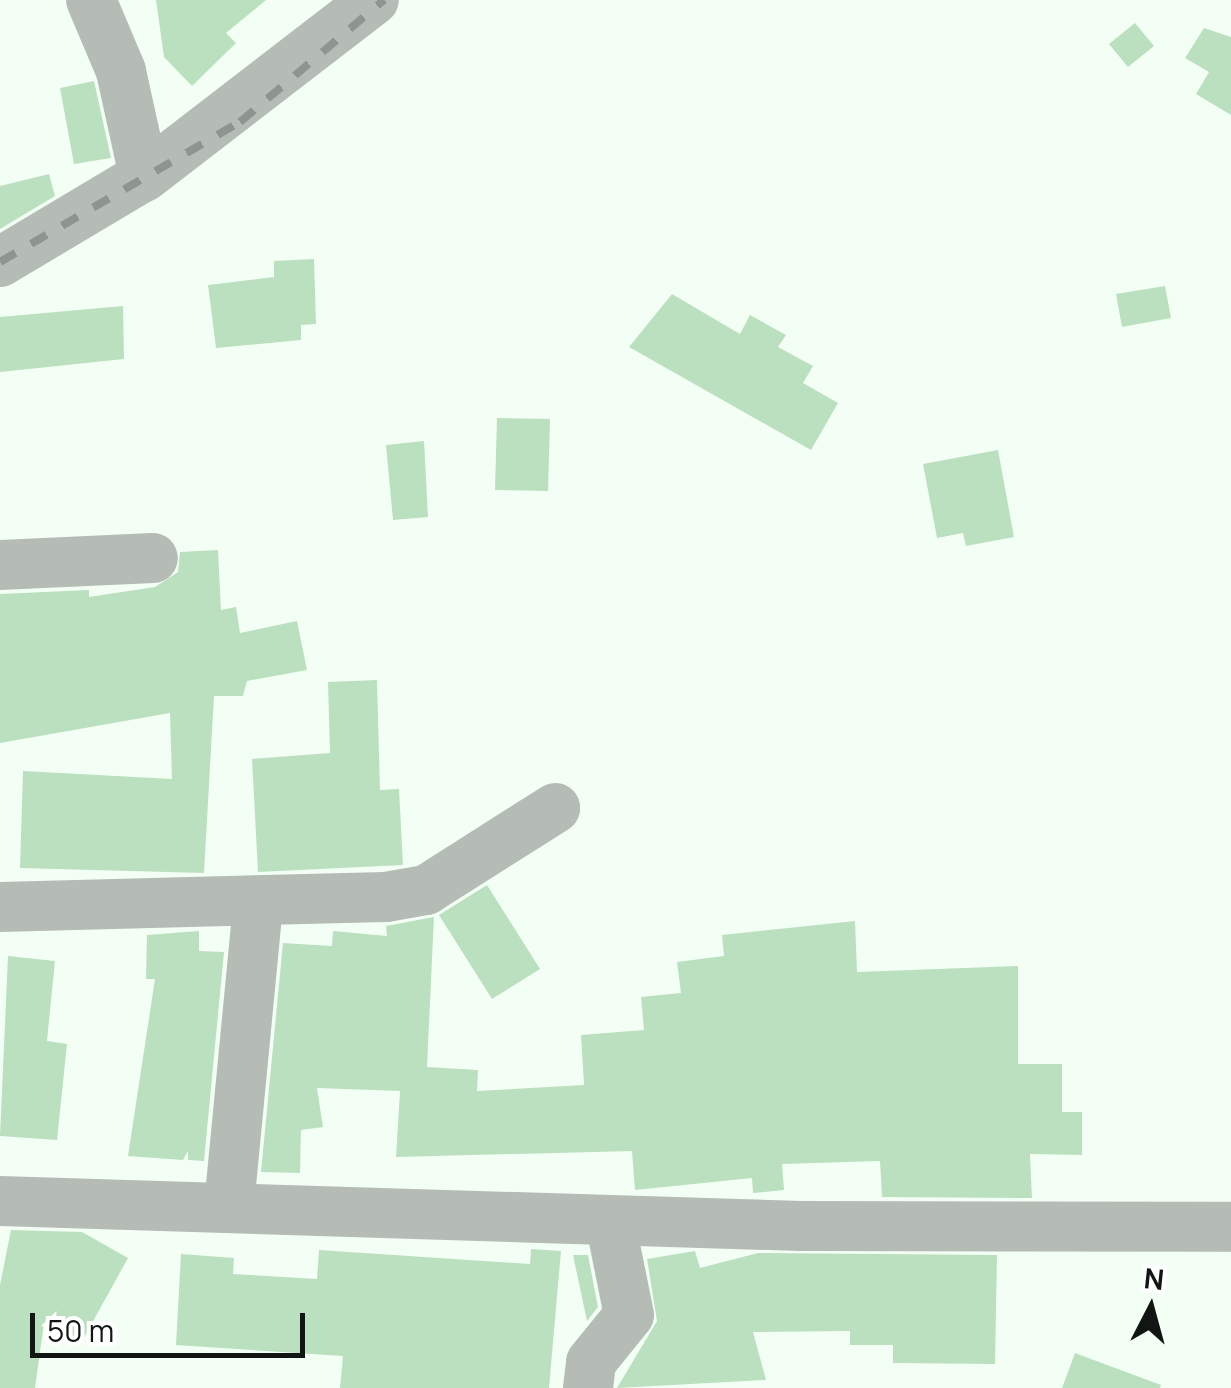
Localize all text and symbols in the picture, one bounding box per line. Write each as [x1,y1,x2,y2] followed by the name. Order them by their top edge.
[1101,1258,1201,1358] north arrow
[1142,1258,1166,1298] text: N
[35,1293,310,1355] scale bar
[47,1310,114,1351] text: 50 m

